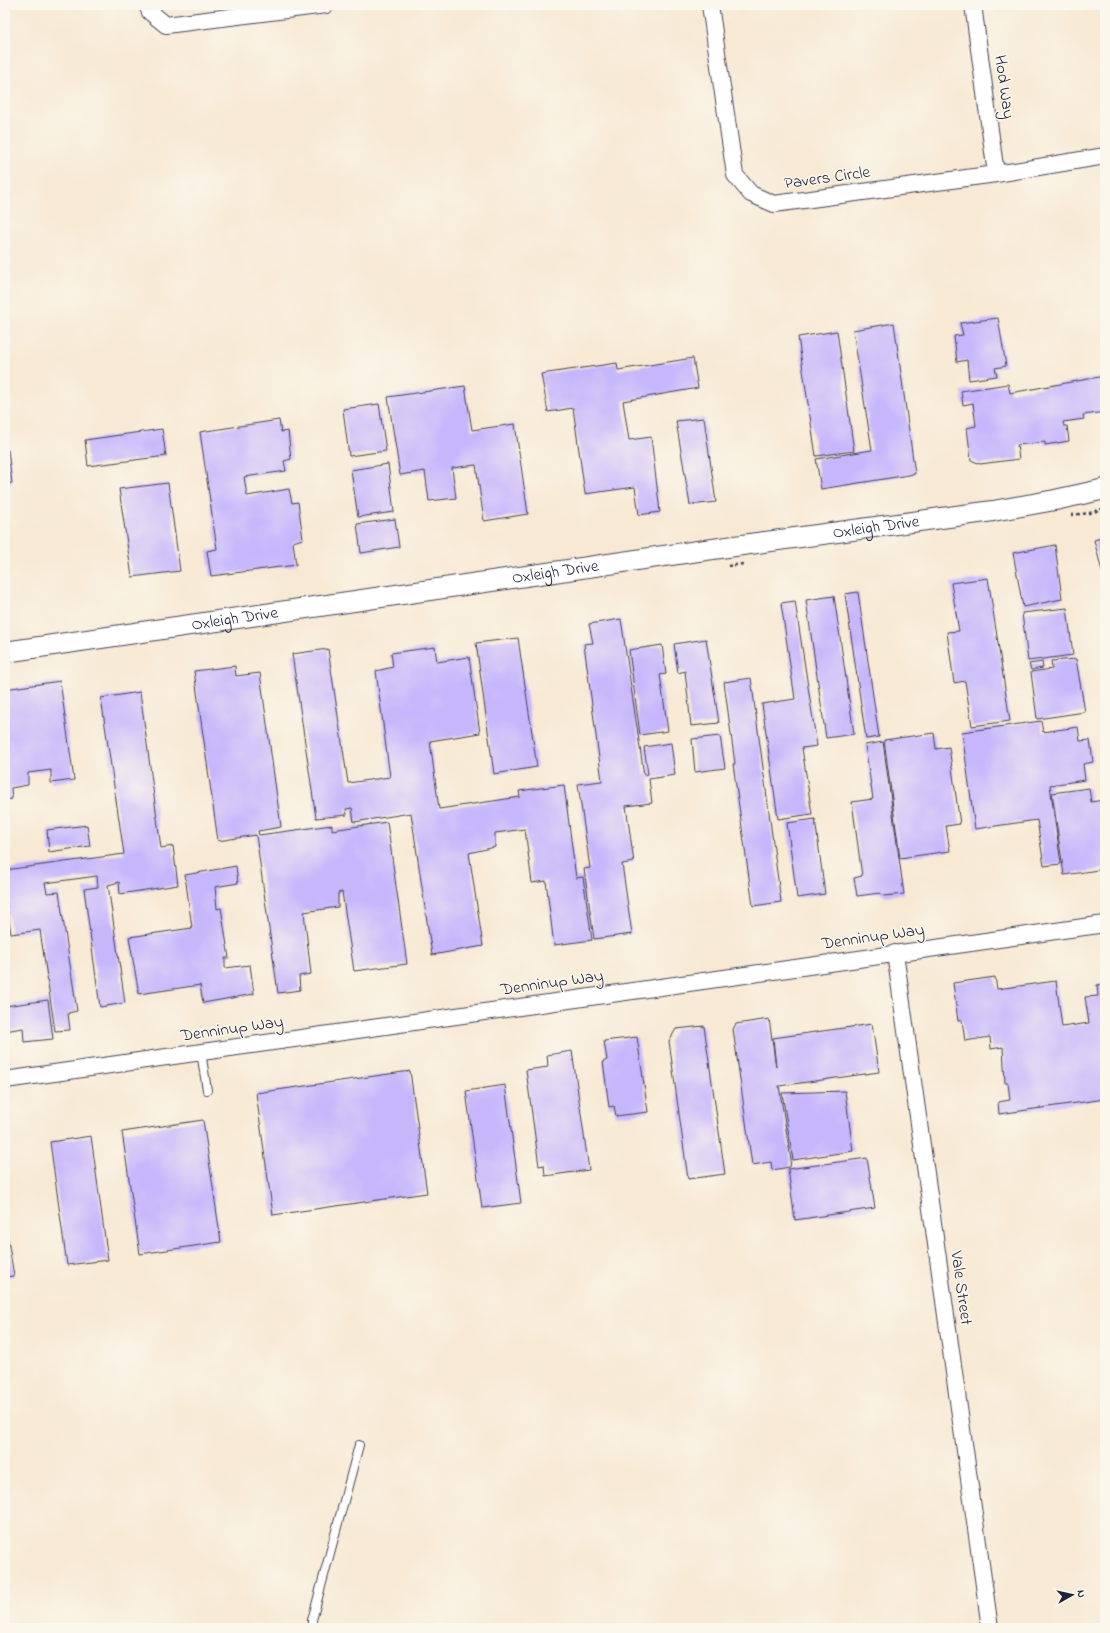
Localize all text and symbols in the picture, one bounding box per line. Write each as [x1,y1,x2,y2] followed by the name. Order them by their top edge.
[986,53,1021,121] street label: Hod Way
[782,160,872,196] street label: Pavers Circle
[831,509,921,545] street label: Oxleigh Drive
[510,553,600,590] street label: Oxleigh Drive
[190,600,280,637] street label: Oxleigh Drive
[819,917,926,958] street label: Denninup Way
[498,963,605,1004] street label: Denninup Way
[178,1009,285,1050] street label: Denninup Way
[943,1248,979,1327] street label: Vale Street
[1052,1575,1092,1615] north arrow
[1072,1589,1089,1599] text: N

